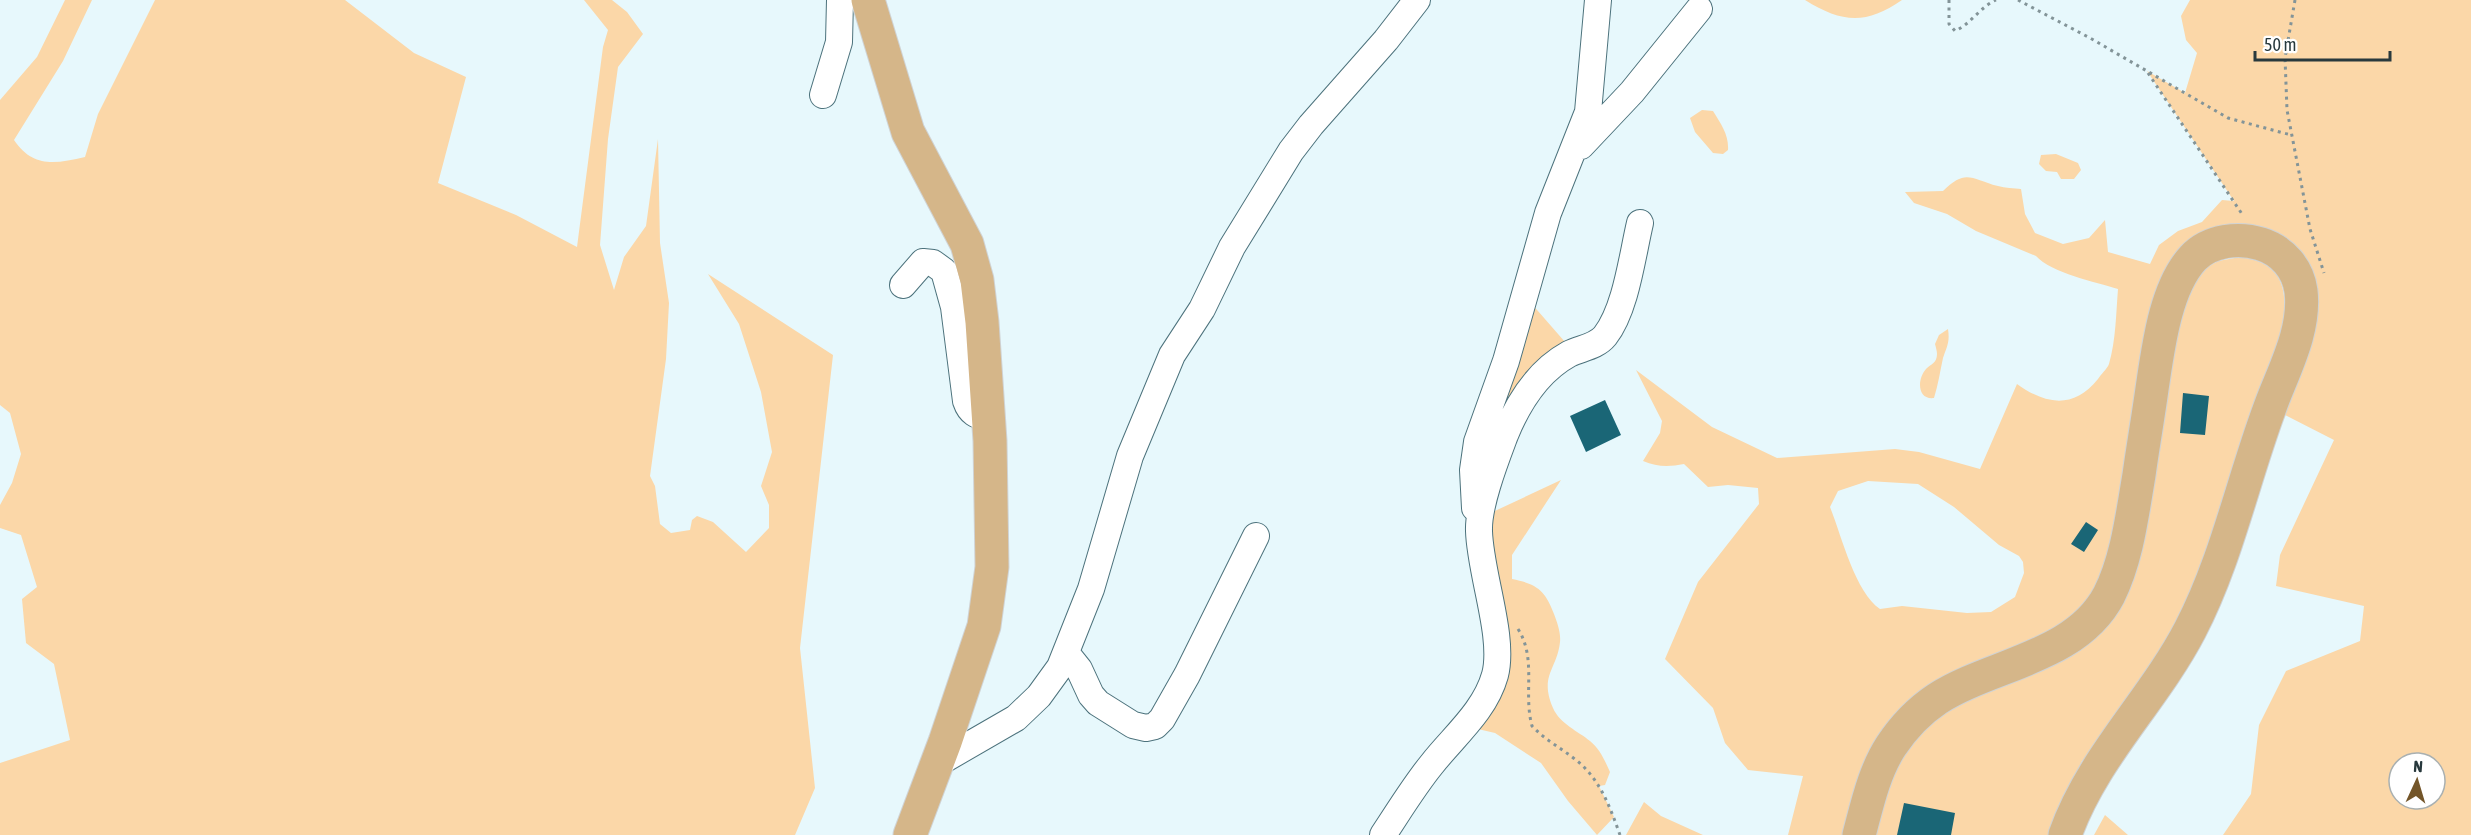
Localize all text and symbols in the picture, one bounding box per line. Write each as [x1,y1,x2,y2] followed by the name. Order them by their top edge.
[2255,24,2390,62] scale bar
[2264,34,2296,55] text: 50 m
[2387,751,2447,811] north arrow
[2413,757,2423,775] text: N

